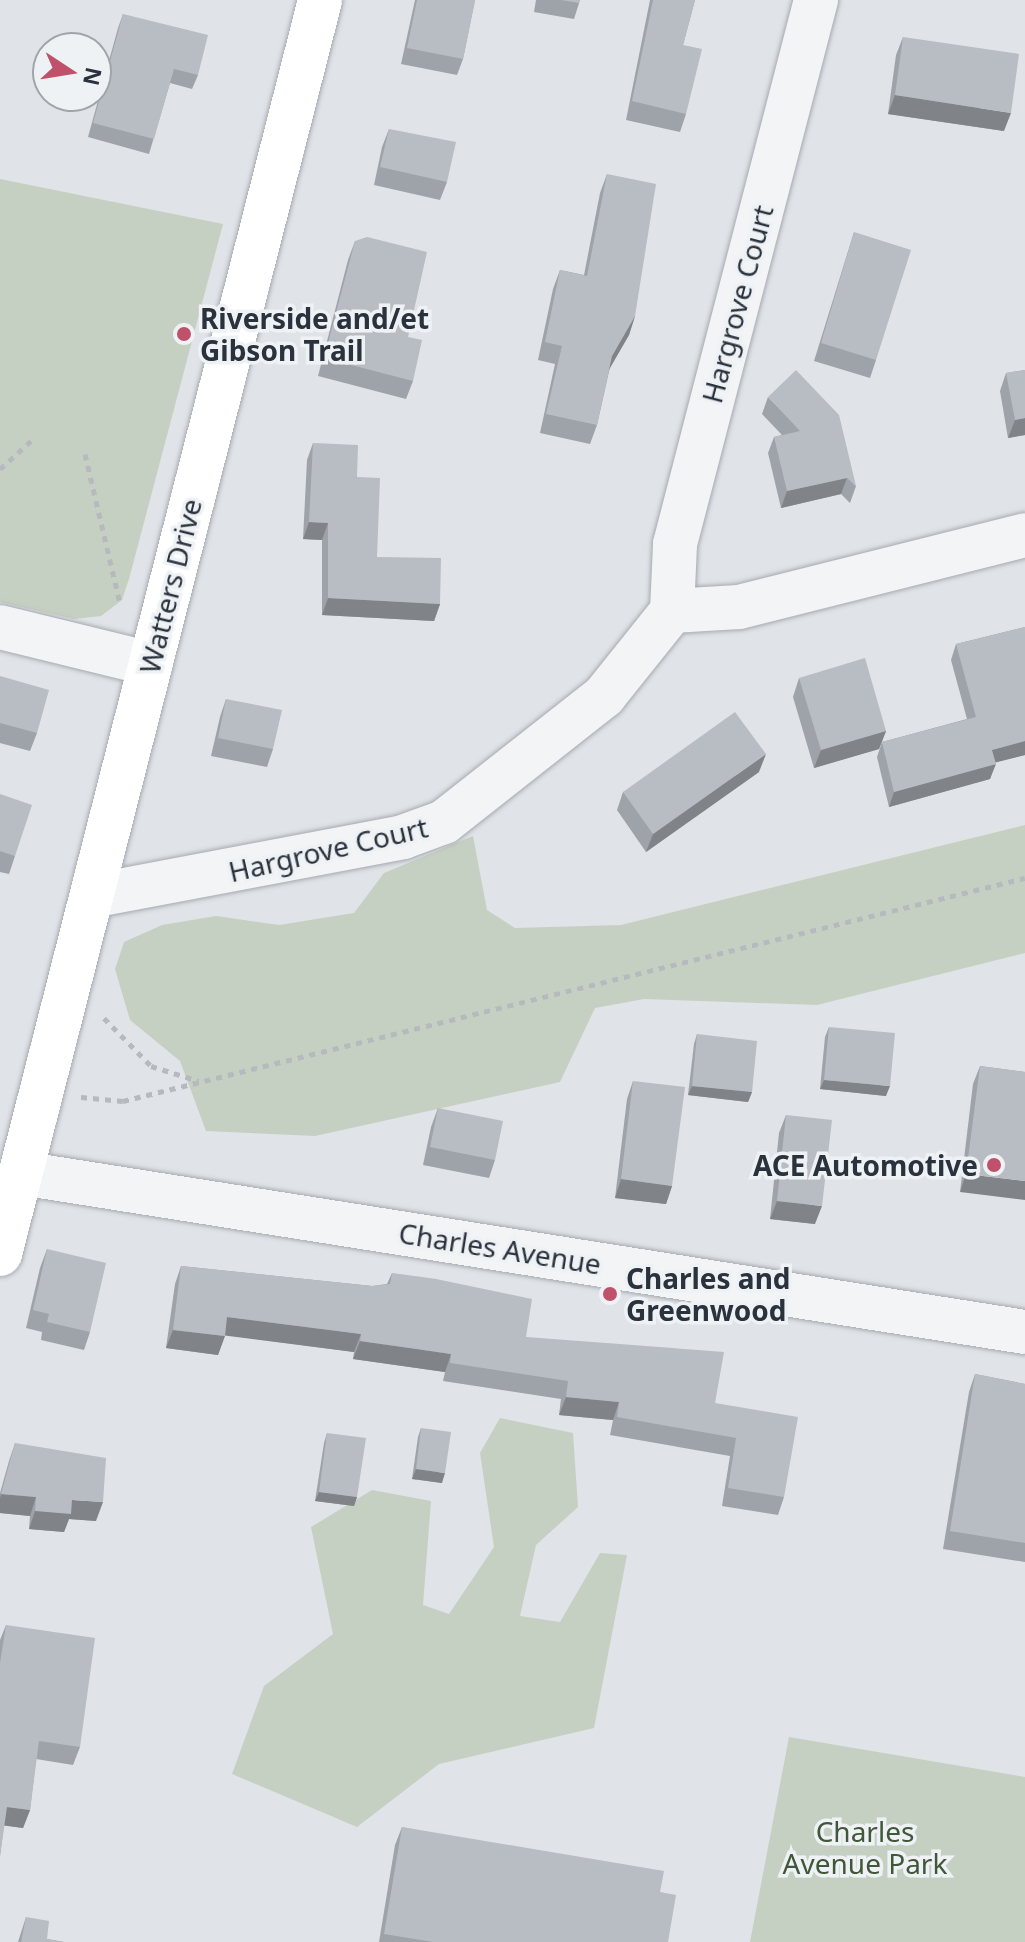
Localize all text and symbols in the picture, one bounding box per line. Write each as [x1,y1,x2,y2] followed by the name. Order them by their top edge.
[32,32,112,112] north arrow
[77,65,110,88] text: N
[694,201,780,407] street label: Hargrove Court
[200,301,429,367] place label: Riverside and/et Gibson Trail
[175,325,193,343] marker: Riverside and/et Gibson Trail
[132,495,208,677] street label: Watters Drive
[225,810,431,888] street label: Hargrove Court
[753,1148,978,1182] place label: ACE Automotive
[985,1156,1003,1174] marker: ACE Automotive
[396,1215,604,1281] street label: Charles Avenue
[626,1261,791,1327] place label: Charles and Greenwood
[601,1285,619,1303] marker: Charles and Greenwood
[783,1814,947,1880] park label: Charles Avenue Park

